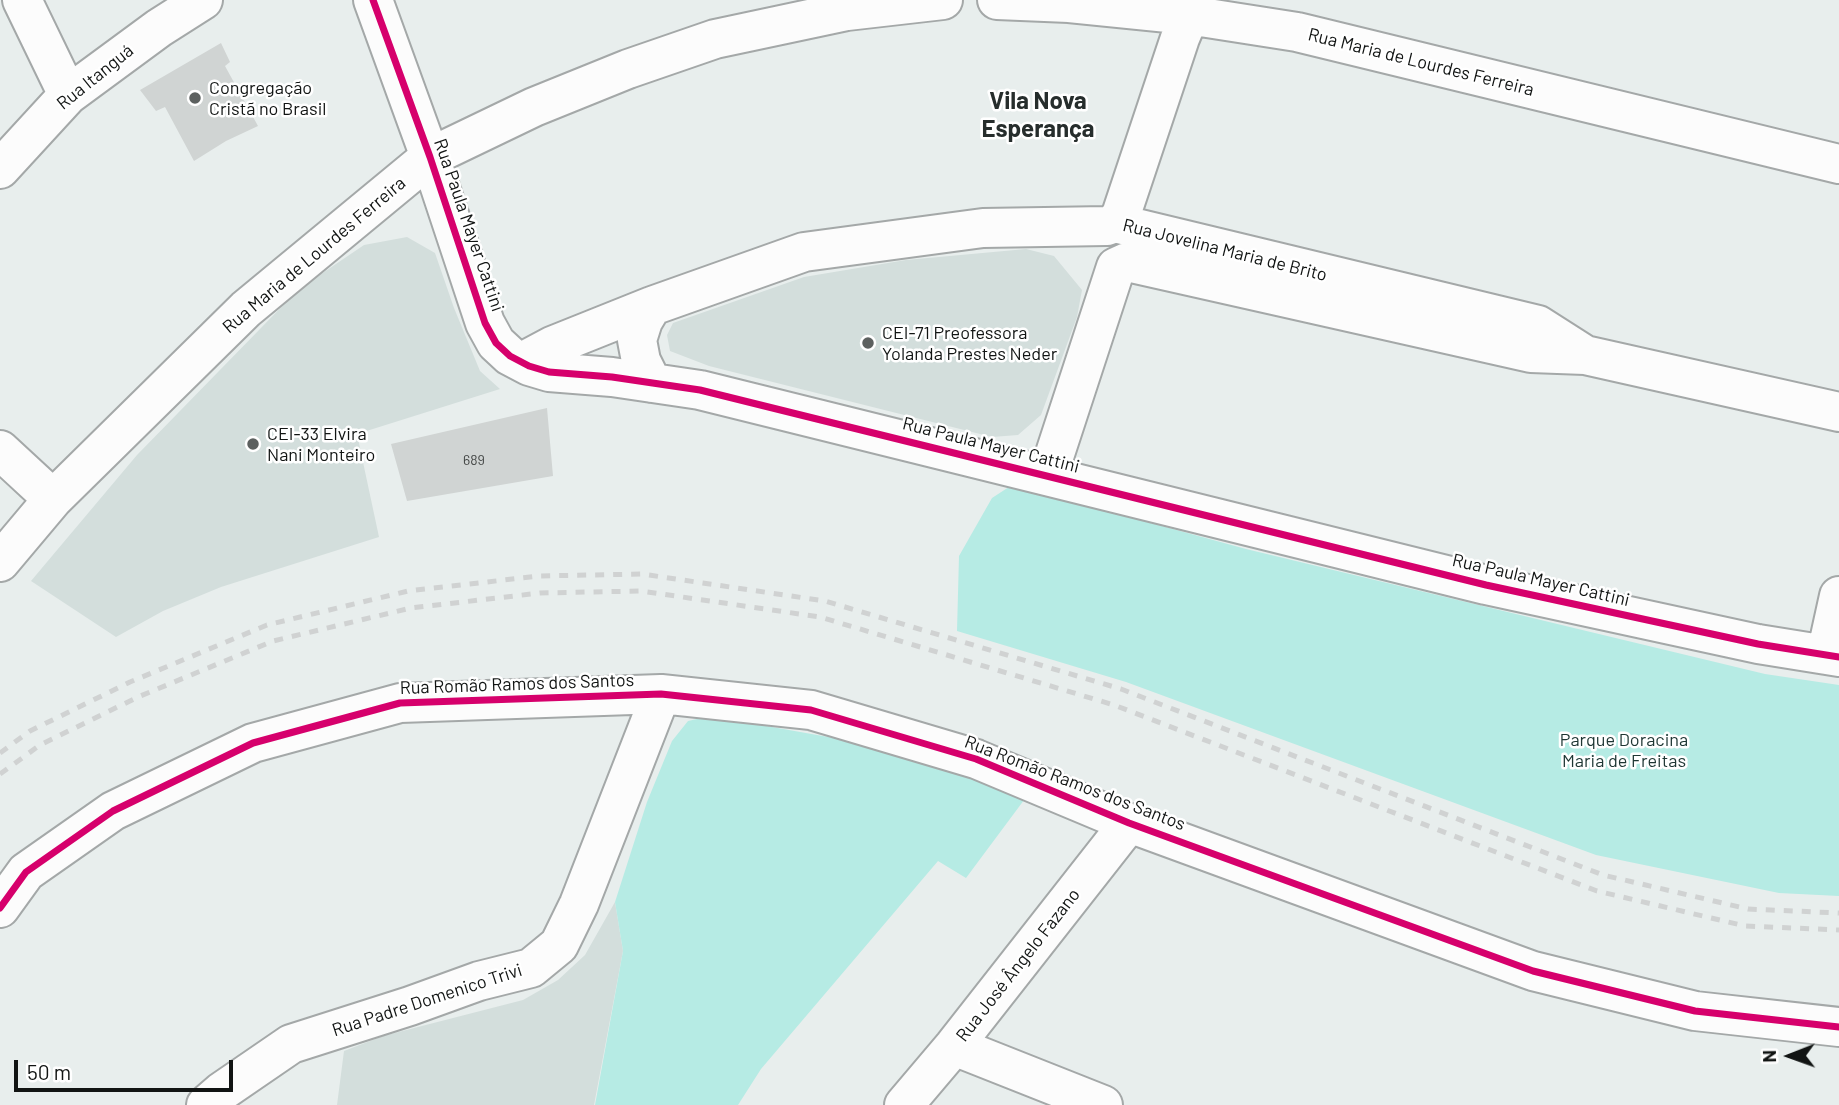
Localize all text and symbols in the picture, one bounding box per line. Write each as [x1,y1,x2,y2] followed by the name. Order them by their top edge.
[1306,23,1536,101] street label: Rua Maria de Lourdes Ferreira
[52,40,138,114] street label: Rua Itanguá
[209,77,326,119] place label: Congregação Cristã no Brasil
[981,87,1095,143] district label: Vila Nova Esperança
[187,90,203,106] marker: Congregação Cristã no Brasil
[429,136,509,314] street label: Rua Paula Mayer Cattini
[218,172,410,338] street label: Rua Maria de Lourdes Ferreira
[1121,214,1329,286] street label: Rua Jovelina Maria de Brito
[882,322,1057,364] place label: CEI-71 Preofessora Yolanda Prestes Neder
[860,335,876,351] marker: CEI-71 Preofessora Yolanda Prestes Neder
[900,413,1082,477] street label: Rua Paula Mayer Cattini
[267,423,375,466] place label: CEI-33 Elvira Nani Monteiro
[245,436,261,452] marker: CEI-33 Elvira Nani Monteiro
[463,452,485,468] house number: 689
[1450,549,1632,611] street label: Rua Paula Mayer Cattini
[399,669,635,699] street label: Rua Romão Ramos dos Santos
[1560,729,1688,772] park label: Parque Doracina Maria de Freitas
[962,731,1188,835] street label: Rua Romão Ramos dos Santos
[952,884,1084,1046] street label: Rua José Ângelo Fazano
[329,959,525,1041] street label: Rua Padre Domenico Trivi
[1755,1021,1825,1091] north arrow
[18,1046,236,1090] scale bar
[1757,1050,1780,1063] text: N
[27,1059,71,1084] text: 50 m

